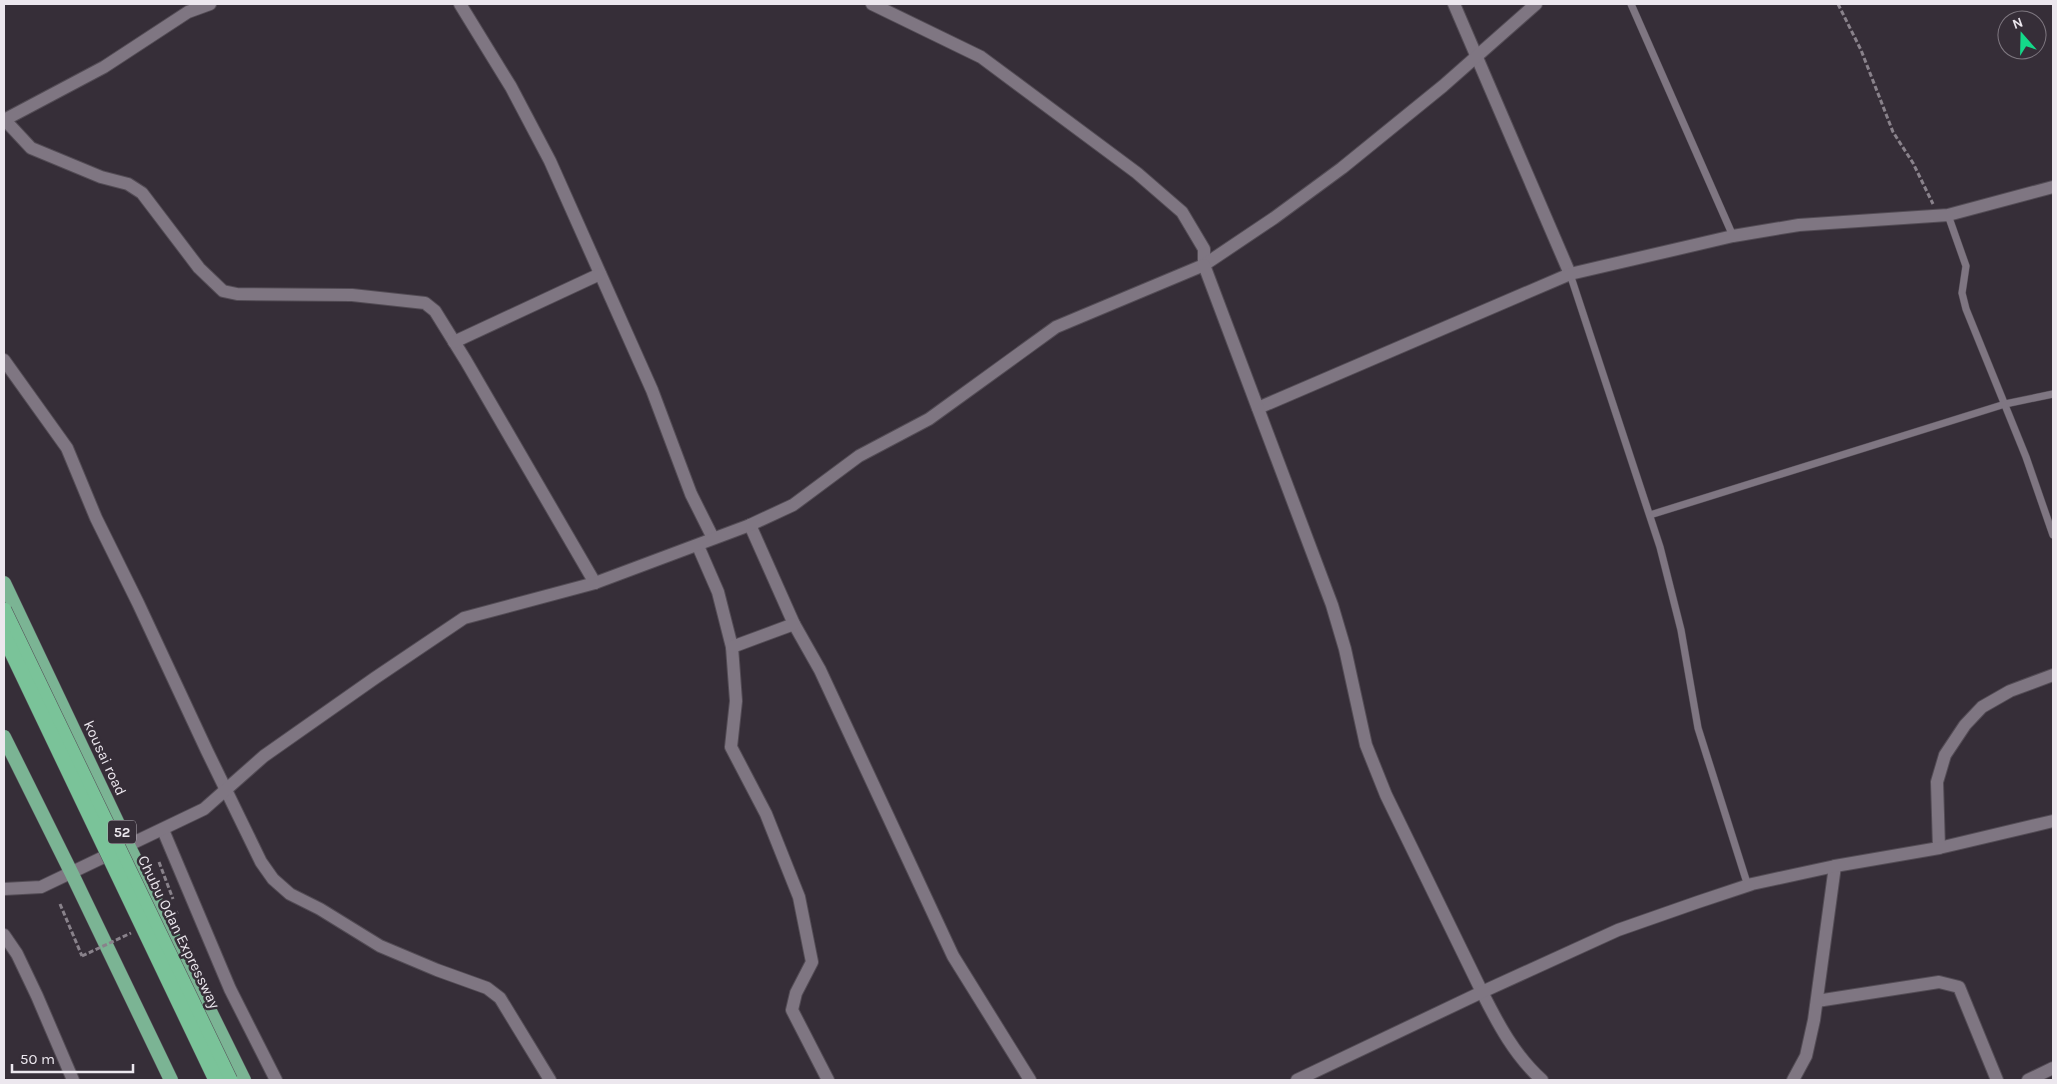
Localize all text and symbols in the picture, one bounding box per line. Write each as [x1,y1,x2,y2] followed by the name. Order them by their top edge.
[1997,10,2047,60] north arrow
[2010,14,2025,33] text: N
[80,718,130,798] street label: kousai road
[108,820,136,844] road number: 52
[134,852,224,1012] street label: Chubu Odan Expressway
[12,1042,134,1074] scale bar
[20,1050,55,1068] text: 50 m

